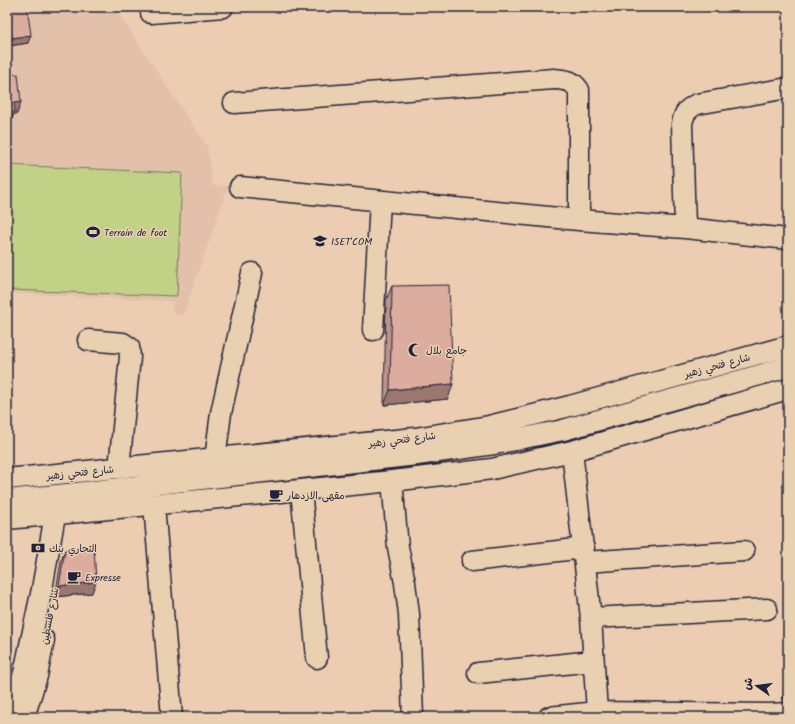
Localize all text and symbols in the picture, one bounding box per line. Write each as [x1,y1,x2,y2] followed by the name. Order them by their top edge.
[85,224,101,240] sports icon: Terrain de foot
[104,225,167,241] place label: Terrain de foot
[312,233,328,249] school or university icon: ISET'COM
[331,234,372,250] place label: ISET'COM
[407,342,423,358] mosque icon: جامع بلال
[426,343,467,359] place label: جامع بلال
[682,349,753,384] street label: شارع فتحي زهير
[367,428,437,453] street label: شارع فتحي زهير
[45,461,115,486] street label: شارع فتحي زهير
[268,487,284,503] cafe icon: مقهى الازدهار
[286,488,345,504] place label: مقهى الازدهار
[30,540,46,556] bank icon: التجاري بنك
[49,541,97,557] place label: التجاري بنك
[66,569,82,585] cafe icon: Expresse
[85,570,121,586] place label: Expresse
[37,586,63,646] street label: شارع فلسطين
[737,666,777,706] north arrow
[738,676,758,692] text: ش

